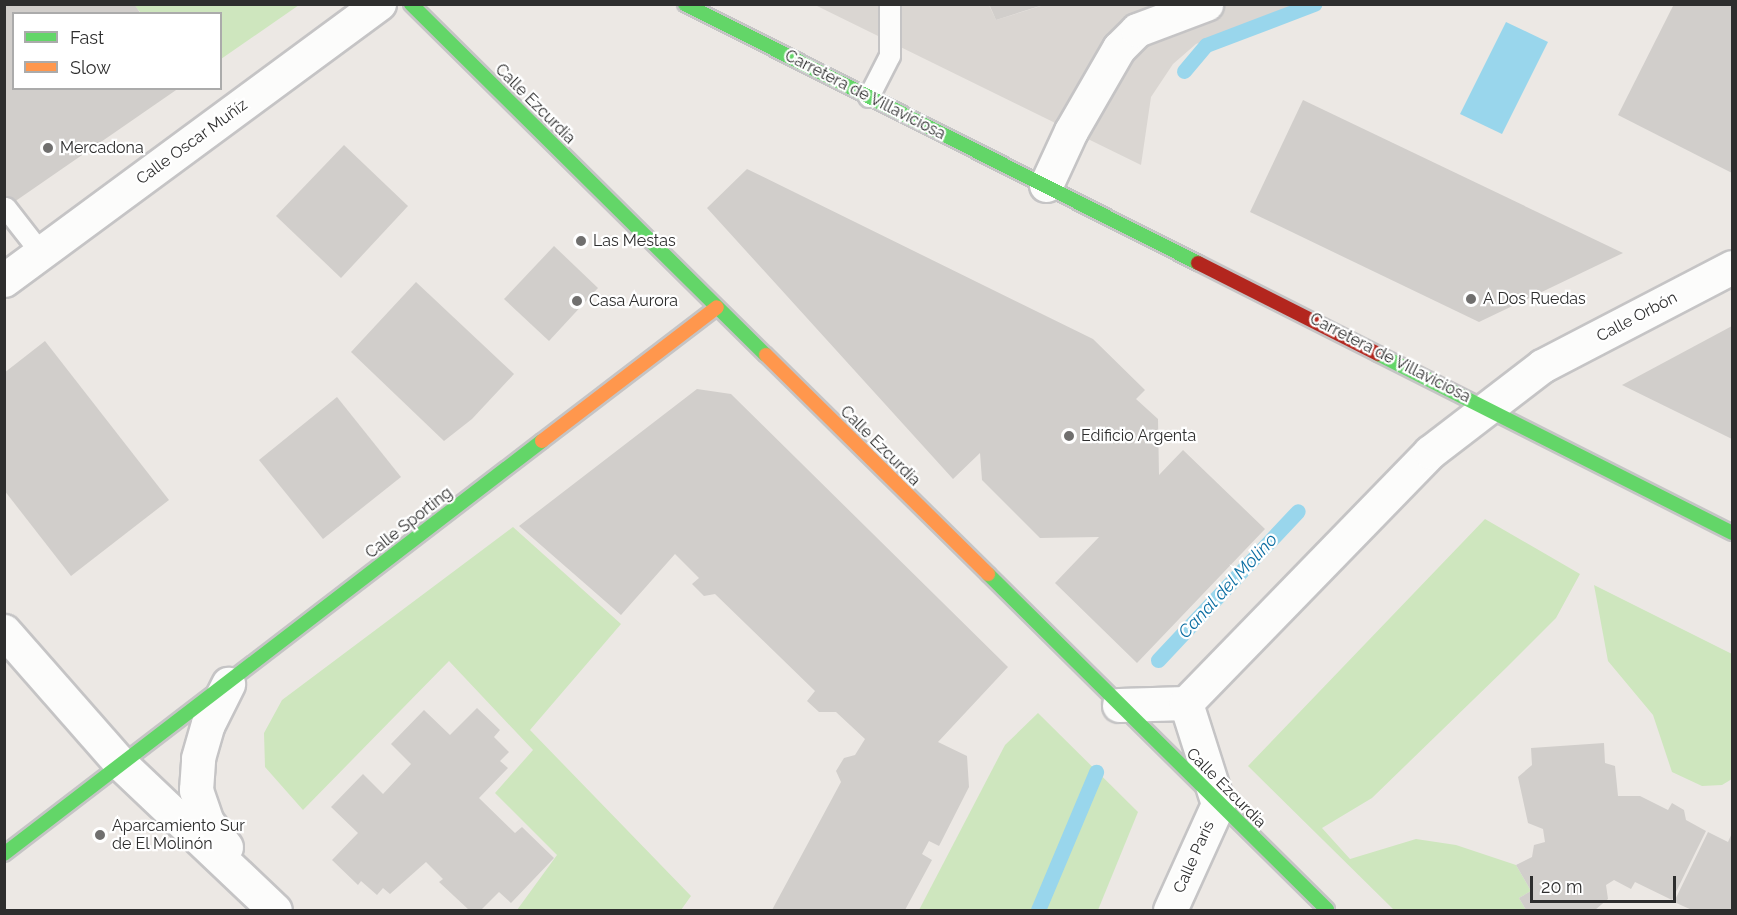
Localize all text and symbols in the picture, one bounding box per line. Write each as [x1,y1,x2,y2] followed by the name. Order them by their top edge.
[12,12,222,90] legend
[70,27,104,48] text: Fast
[781,46,949,144] street label: Carretera de Villaviciosa
[70,57,111,78] text: Slow
[491,60,579,148] street label: Calle Ezcurdia
[133,95,251,189] street label: Calle Oscar Muñíz
[60,138,144,158] place label: Mercadona
[41,141,55,155] marker: Mercadona
[593,231,676,251] place label: Las Mestas
[574,234,588,248] marker: Las Mestas
[1594,288,1680,346] street label: Calle Orbón
[1483,289,1586,309] place label: A Dos Ruedas
[589,291,679,311] place label: Casa Aurora
[1464,292,1478,306] marker: A Dos Ruedas
[570,294,584,308] marker: Casa Aurora
[1306,309,1474,407] street label: Carretera de Villaviciosa
[836,402,924,490] street label: Calle Ezcurdia
[1081,426,1197,446] place label: Edificio Argenta
[1062,429,1076,443] marker: Edificio Argenta
[362,483,456,563] street label: Calle Sporting
[1174,529,1282,643] water label: Canal del Molino
[1182,744,1270,832] street label: Calle Ezcurdia
[112,816,245,854] place label: Aparcamiento Sur de El Molinón
[1170,818,1218,896] street label: Calle París
[93,828,107,842] marker: Aparcamiento Sur de El Molinón
[1533,864,1678,902] scale bar
[1541,876,1583,897] text: 20 m

